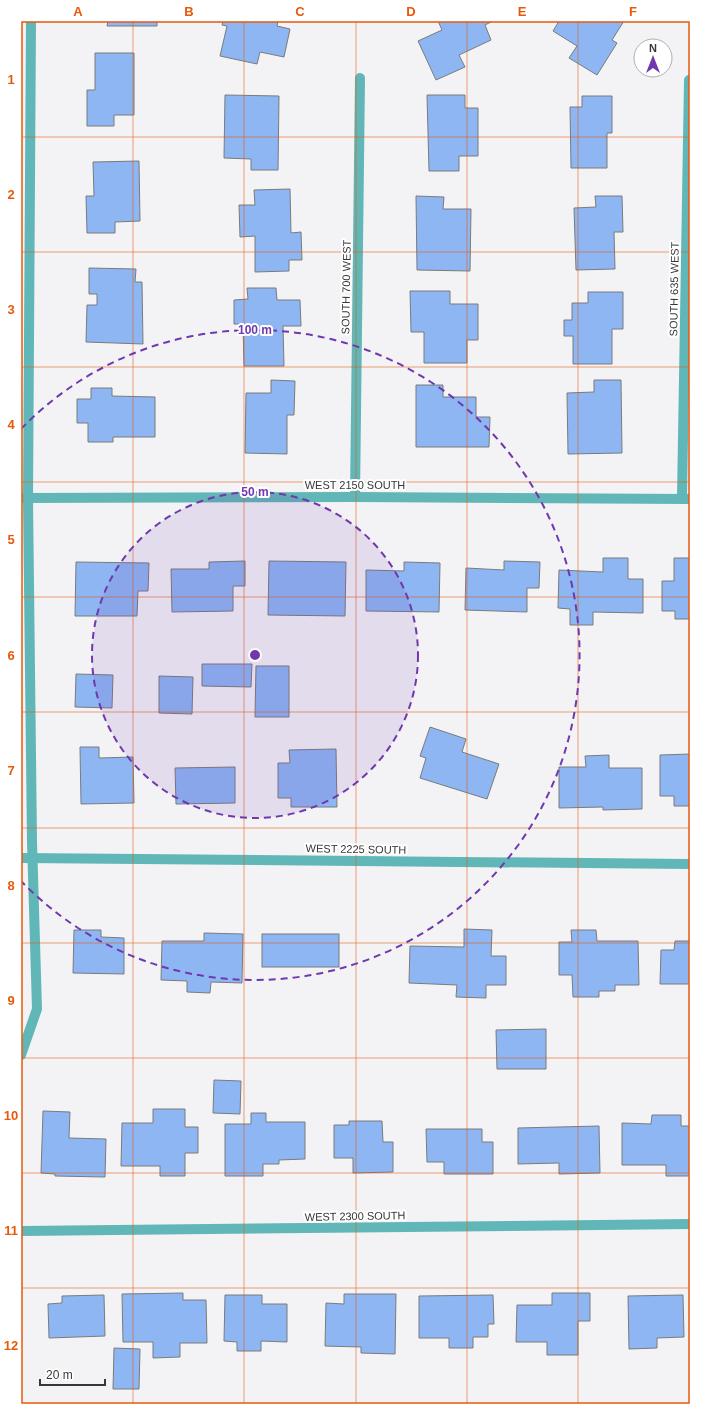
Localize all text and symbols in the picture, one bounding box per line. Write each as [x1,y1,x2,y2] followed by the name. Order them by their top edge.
[73,4,83,19] text: A
[184,4,194,19] text: B
[295,4,305,19] text: C
[406,4,416,19] text: D
[518,4,527,19] text: E
[629,4,637,19] text: F
[633,38,673,78] north arrow
[649,42,657,54] text: N
[7,72,15,87] text: 1
[7,187,15,202] text: 2
[339,239,353,334] street label: SOUTH 700 WEST
[667,241,681,336] street label: SOUTH 635 WEST
[7,302,15,317] text: 3
[238,323,272,337] text: 100 m
[7,417,15,432] text: 4
[305,479,405,491] street label: WEST 2150 SOUTH
[241,485,269,499] text: 50 m
[7,532,15,547] text: 5
[7,648,15,663] text: 6
[248,648,262,662] centre of rings
[7,763,15,778] text: 7
[306,842,406,856] street label: WEST 2225 SOUTH
[7,878,15,893] text: 8
[7,993,15,1008] text: 9
[4,1108,18,1123] text: 10
[305,1209,405,1223] street label: WEST 2300 SOUTH
[4,1223,18,1238] text: 11
[4,1338,18,1353] text: 12
[40,1361,105,1387] scale bar
[46,1368,73,1382] text: 20 m

